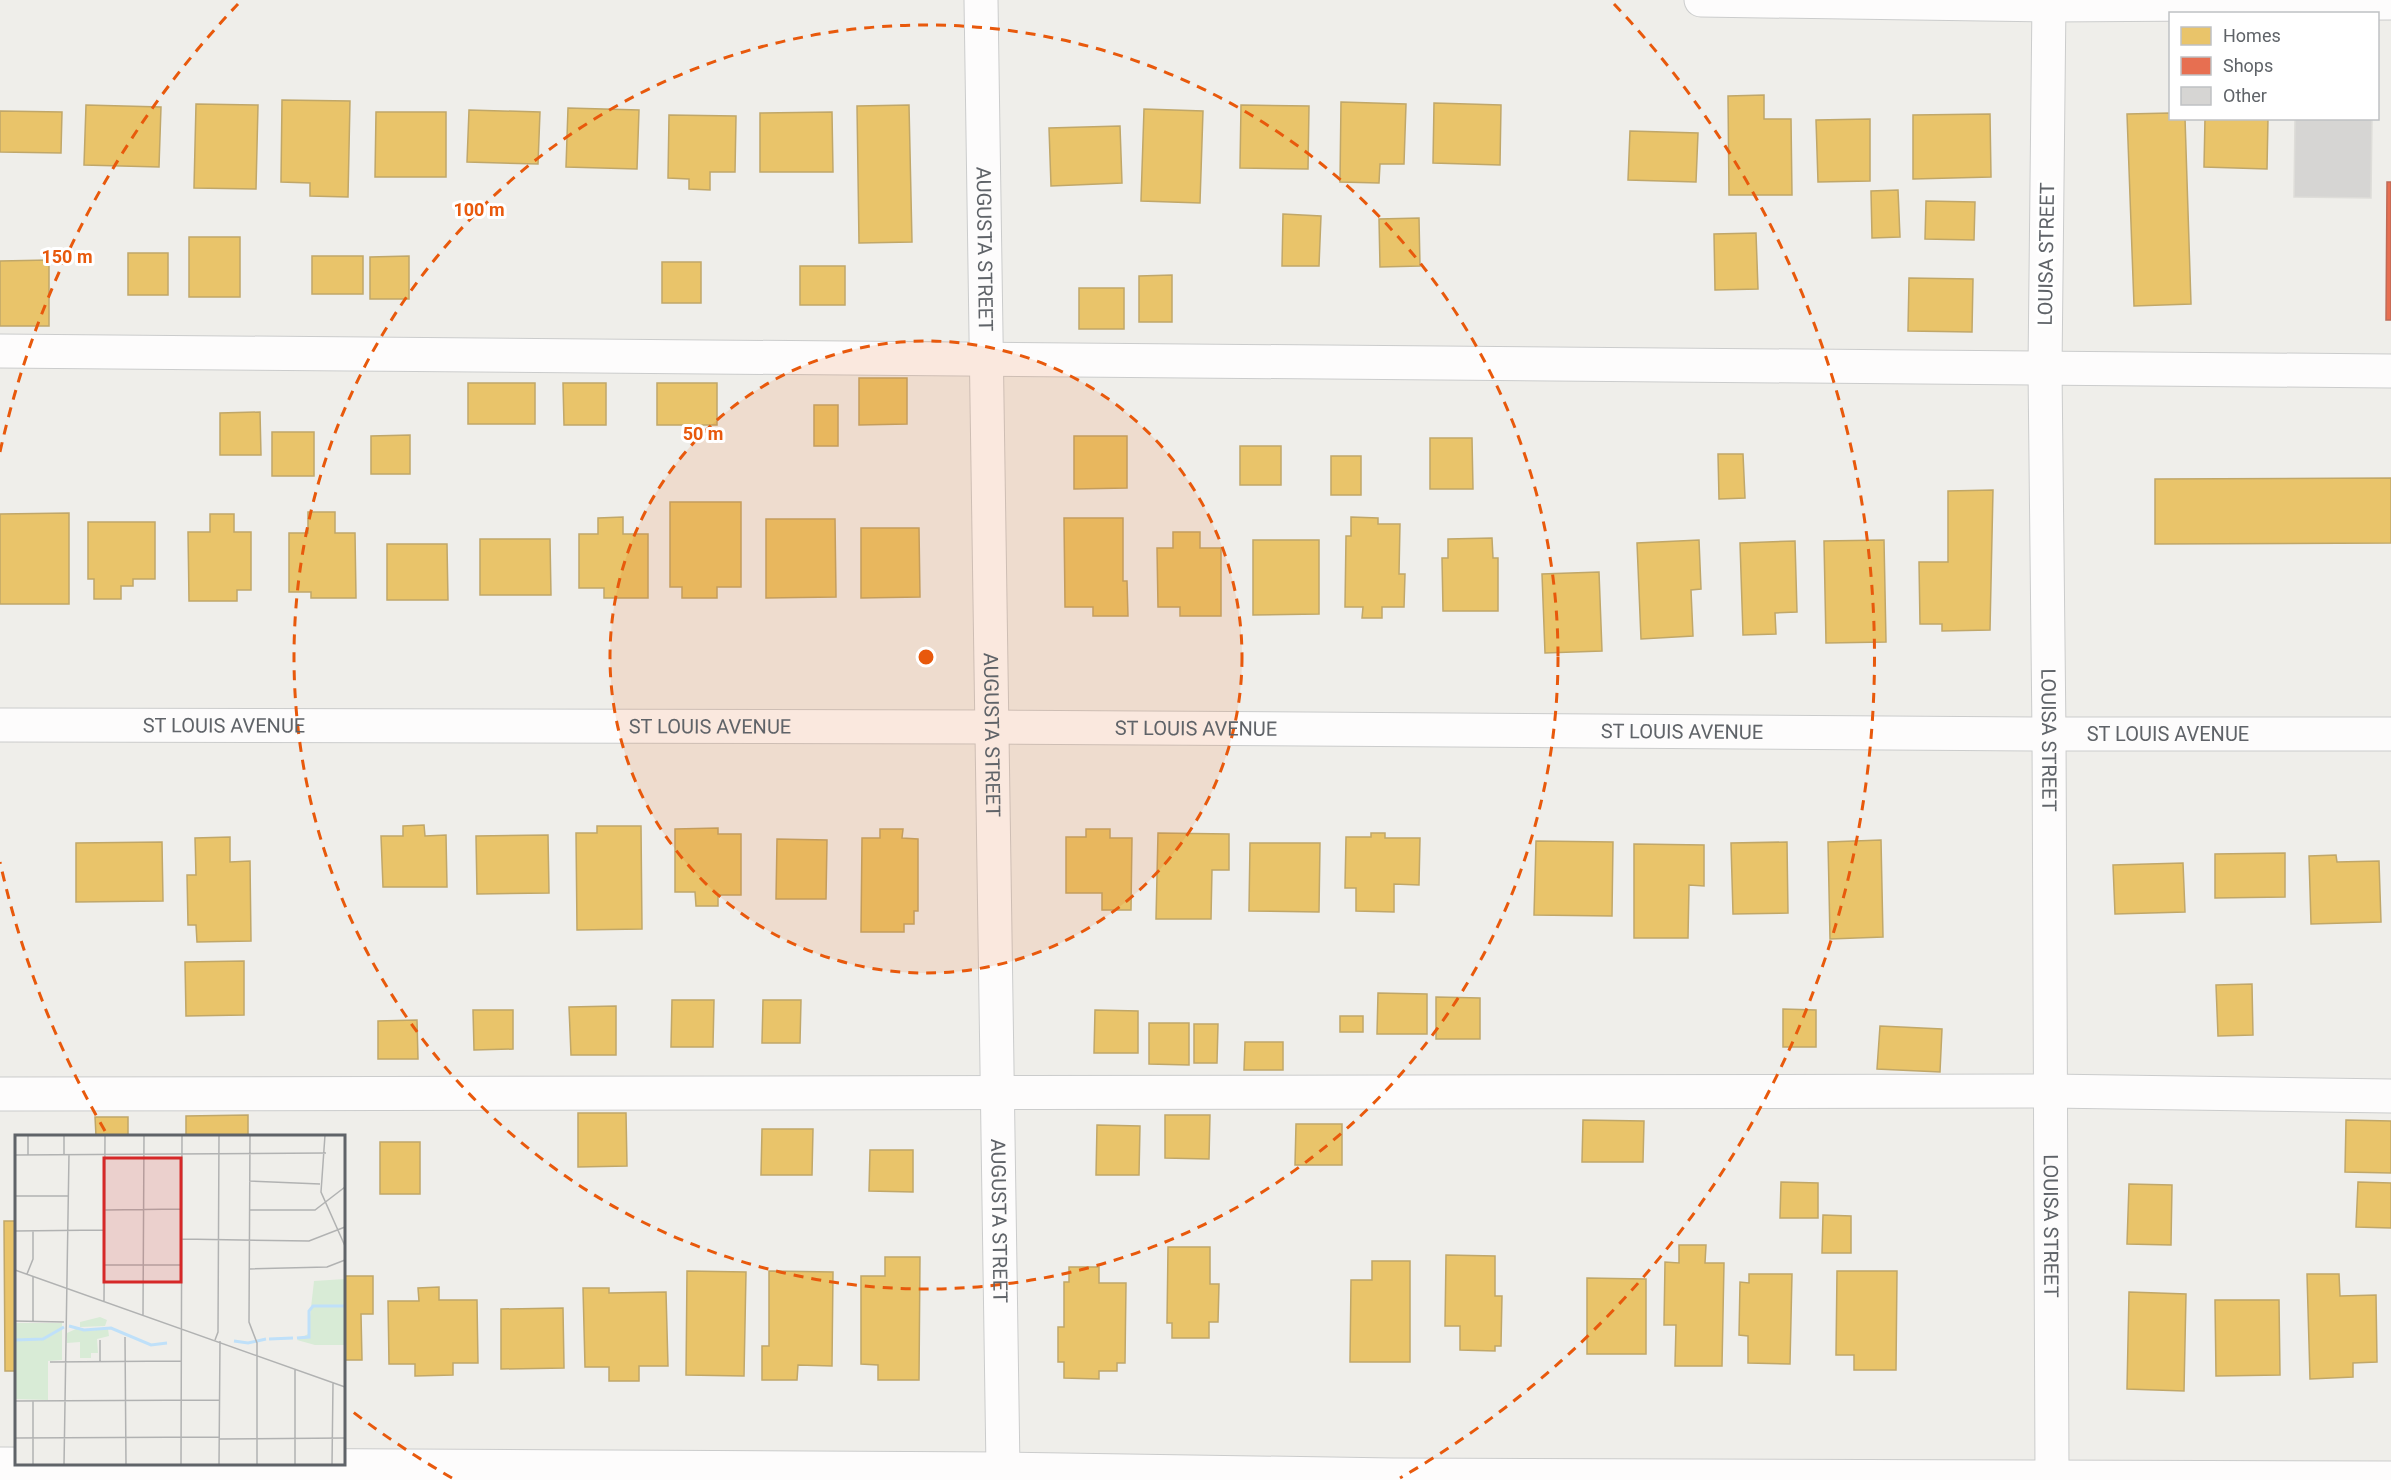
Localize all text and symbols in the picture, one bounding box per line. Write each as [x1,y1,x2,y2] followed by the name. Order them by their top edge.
[2169,12,2379,120] legend
[2223,25,2281,46] text: Homes
[2223,55,2273,76] text: Shops
[2223,85,2267,106] text: Other
[971,167,998,331] street label: AUGUSTA STREET
[2033,182,2059,326] street label: LOUISA STREET
[453,199,505,220] text: 100 m
[41,246,93,267] text: 150 m
[683,423,723,444] text: 50 m
[916,647,936,667] centre of rings
[979,652,1005,817] street label: AUGUSTA STREET
[2036,668,2061,812] street label: LOUISA STREET
[143,713,305,738] street label: ST LOUIS AVENUE
[629,714,791,739] street label: ST LOUIS AVENUE
[1115,716,1277,741] street label: ST LOUIS AVENUE
[1601,719,1763,744] street label: ST LOUIS AVENUE
[2087,722,2249,746] street label: ST LOUIS AVENUE
[15,1135,345,1465] inset map
[986,1138,1013,1303] street label: AUGUSTA STREET
[2039,1154,2063,1298] street label: LOUISA STREET

